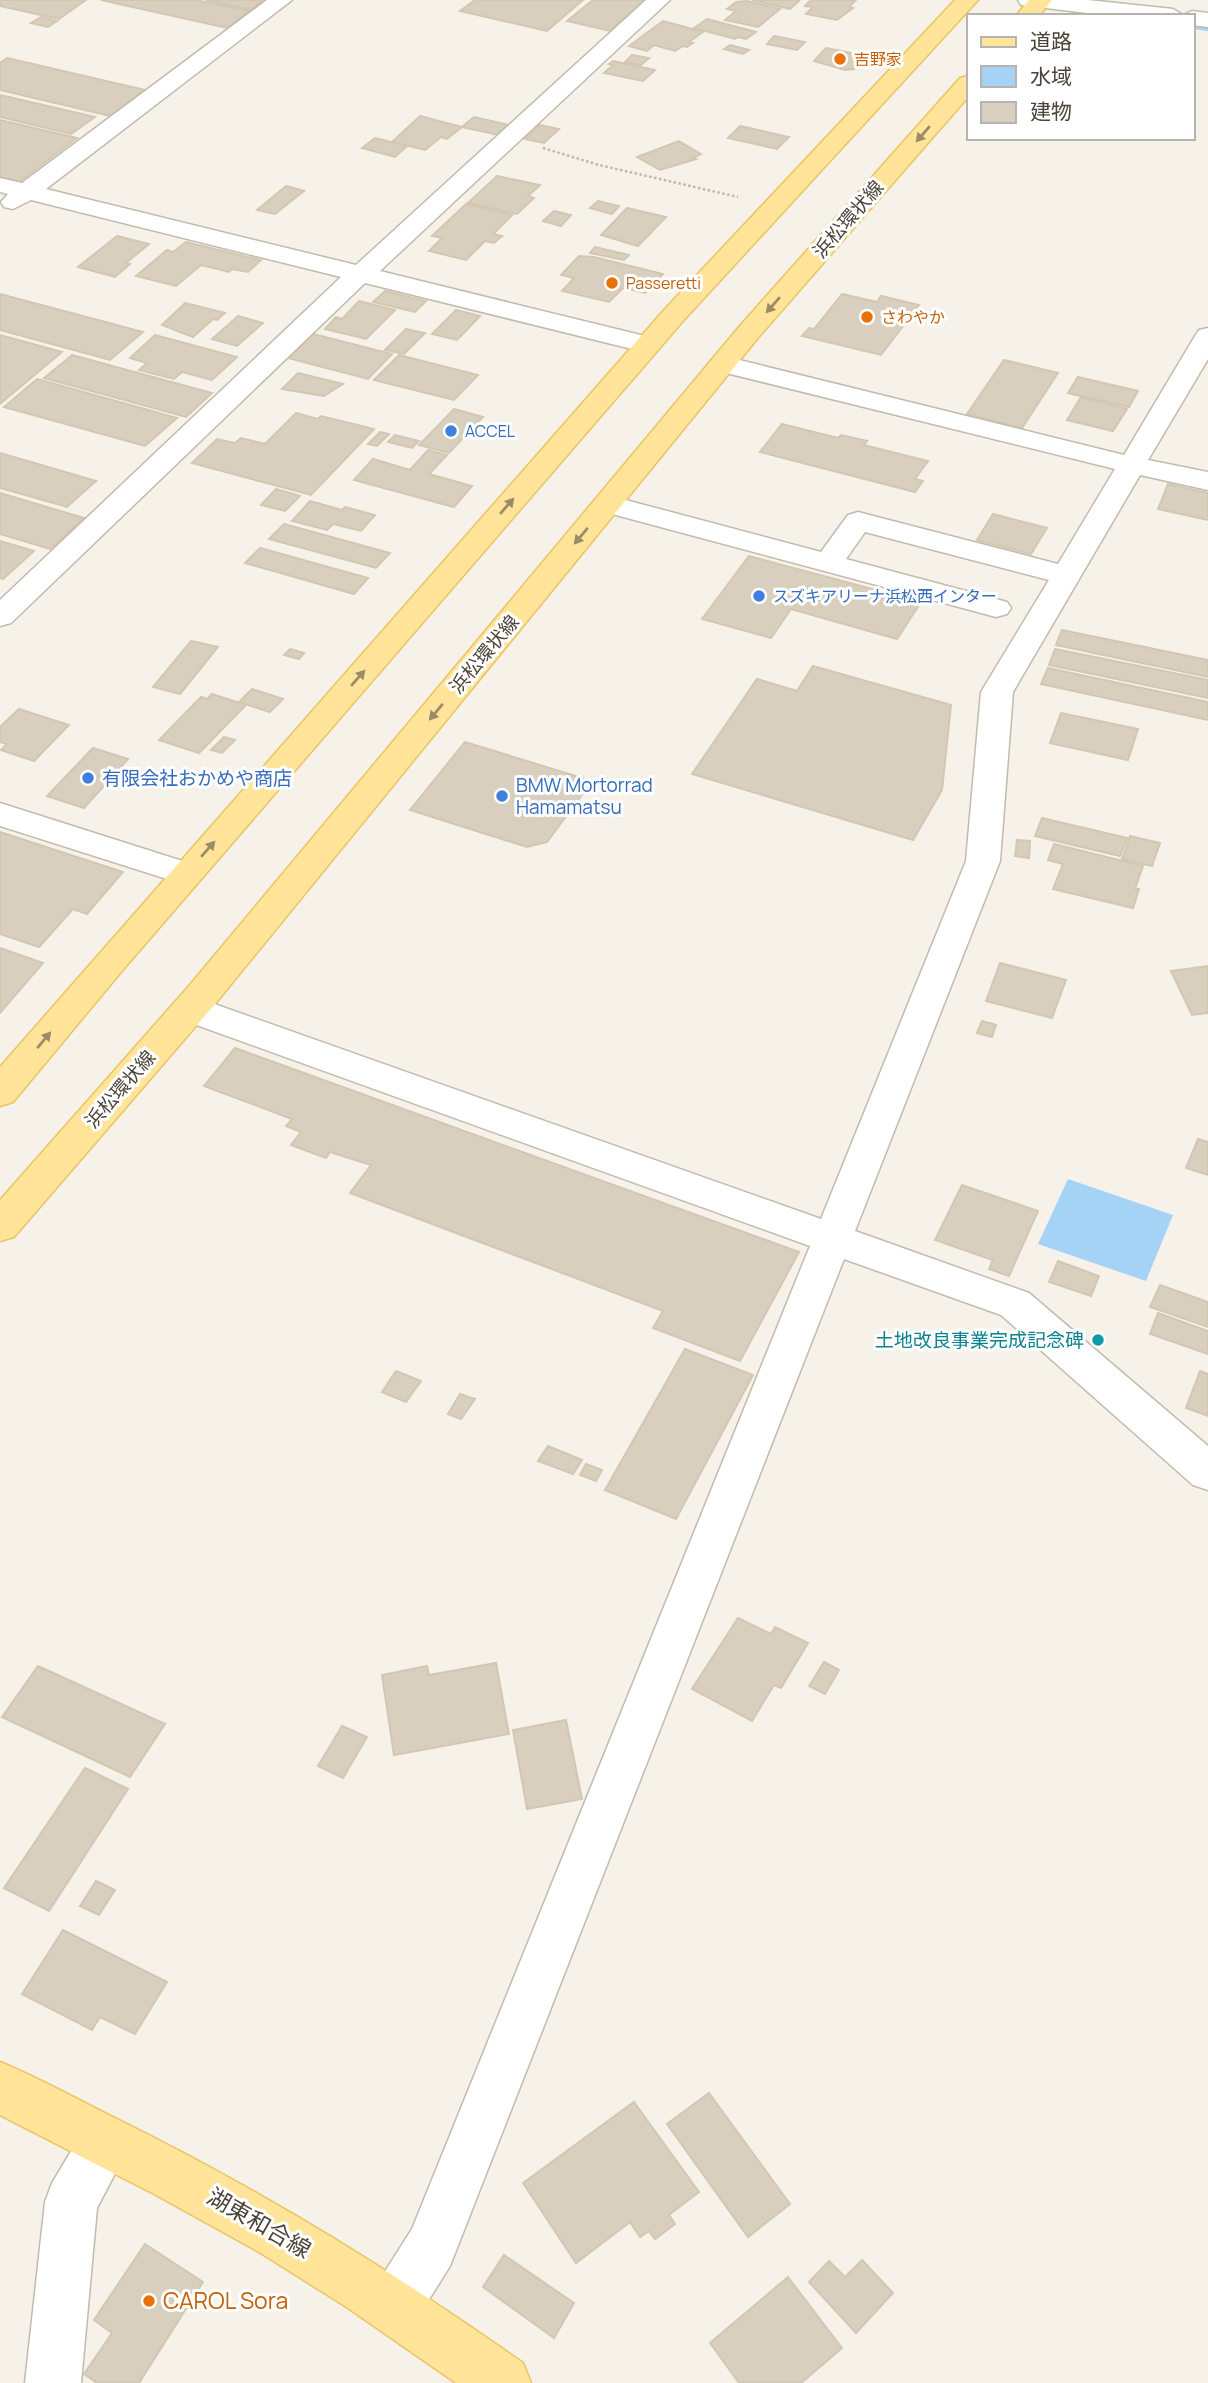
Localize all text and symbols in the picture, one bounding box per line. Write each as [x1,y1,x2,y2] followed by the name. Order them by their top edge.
[967,14,1194,140] legend
[1030,27,1072,55] text: 道路
[854,48,902,70] place label: 吉野家
[832,51,848,67] marker: 吉野家
[1030,62,1072,90] text: 水域
[1030,97,1072,125] text: 建物
[915,125,931,143] one-way arrow
[807,175,889,263] street label: 浜松環状線
[626,272,701,294] place label: Passeretti
[604,275,620,291] marker: Passeretti
[766,296,781,313] one-way arrow
[881,306,945,328] place label: さわやか
[859,309,875,325] marker: さわやか
[465,420,515,442] place label: ACCEL
[443,423,459,439] marker: ACCEL
[499,498,514,515] one-way arrow
[573,527,588,545] one-way arrow
[773,585,997,607] place label: スズキアリーナ浜松西インター
[751,588,767,604] marker: スズキアリーナ浜松西インター
[444,609,524,699] street label: 浜松環状線
[350,669,366,687] one-way arrow
[429,703,444,720] one-way arrow
[102,765,292,791] place label: 有限会社おかめや商店
[80,770,96,786] marker: 有限会社おかめや商店
[516,772,653,820] place label: BMW Mortorrad Hamamatsu
[494,788,510,804] marker: BMW Mortorrad Hamamatsu
[200,840,216,858] one-way arrow
[36,1032,51,1049] one-way arrow
[79,1045,161,1133] street label: 浜松環状線
[875,1327,1084,1353] place label: 土地改良事業完成記念碑
[1090,1332,1106,1348] marker: 土地改良事業完成記念碑
[202,2180,317,2265] street label: 湖東和合線
[163,2284,288,2316] place label: CAROL Sora
[141,2293,157,2309] marker: CAROL Sora

